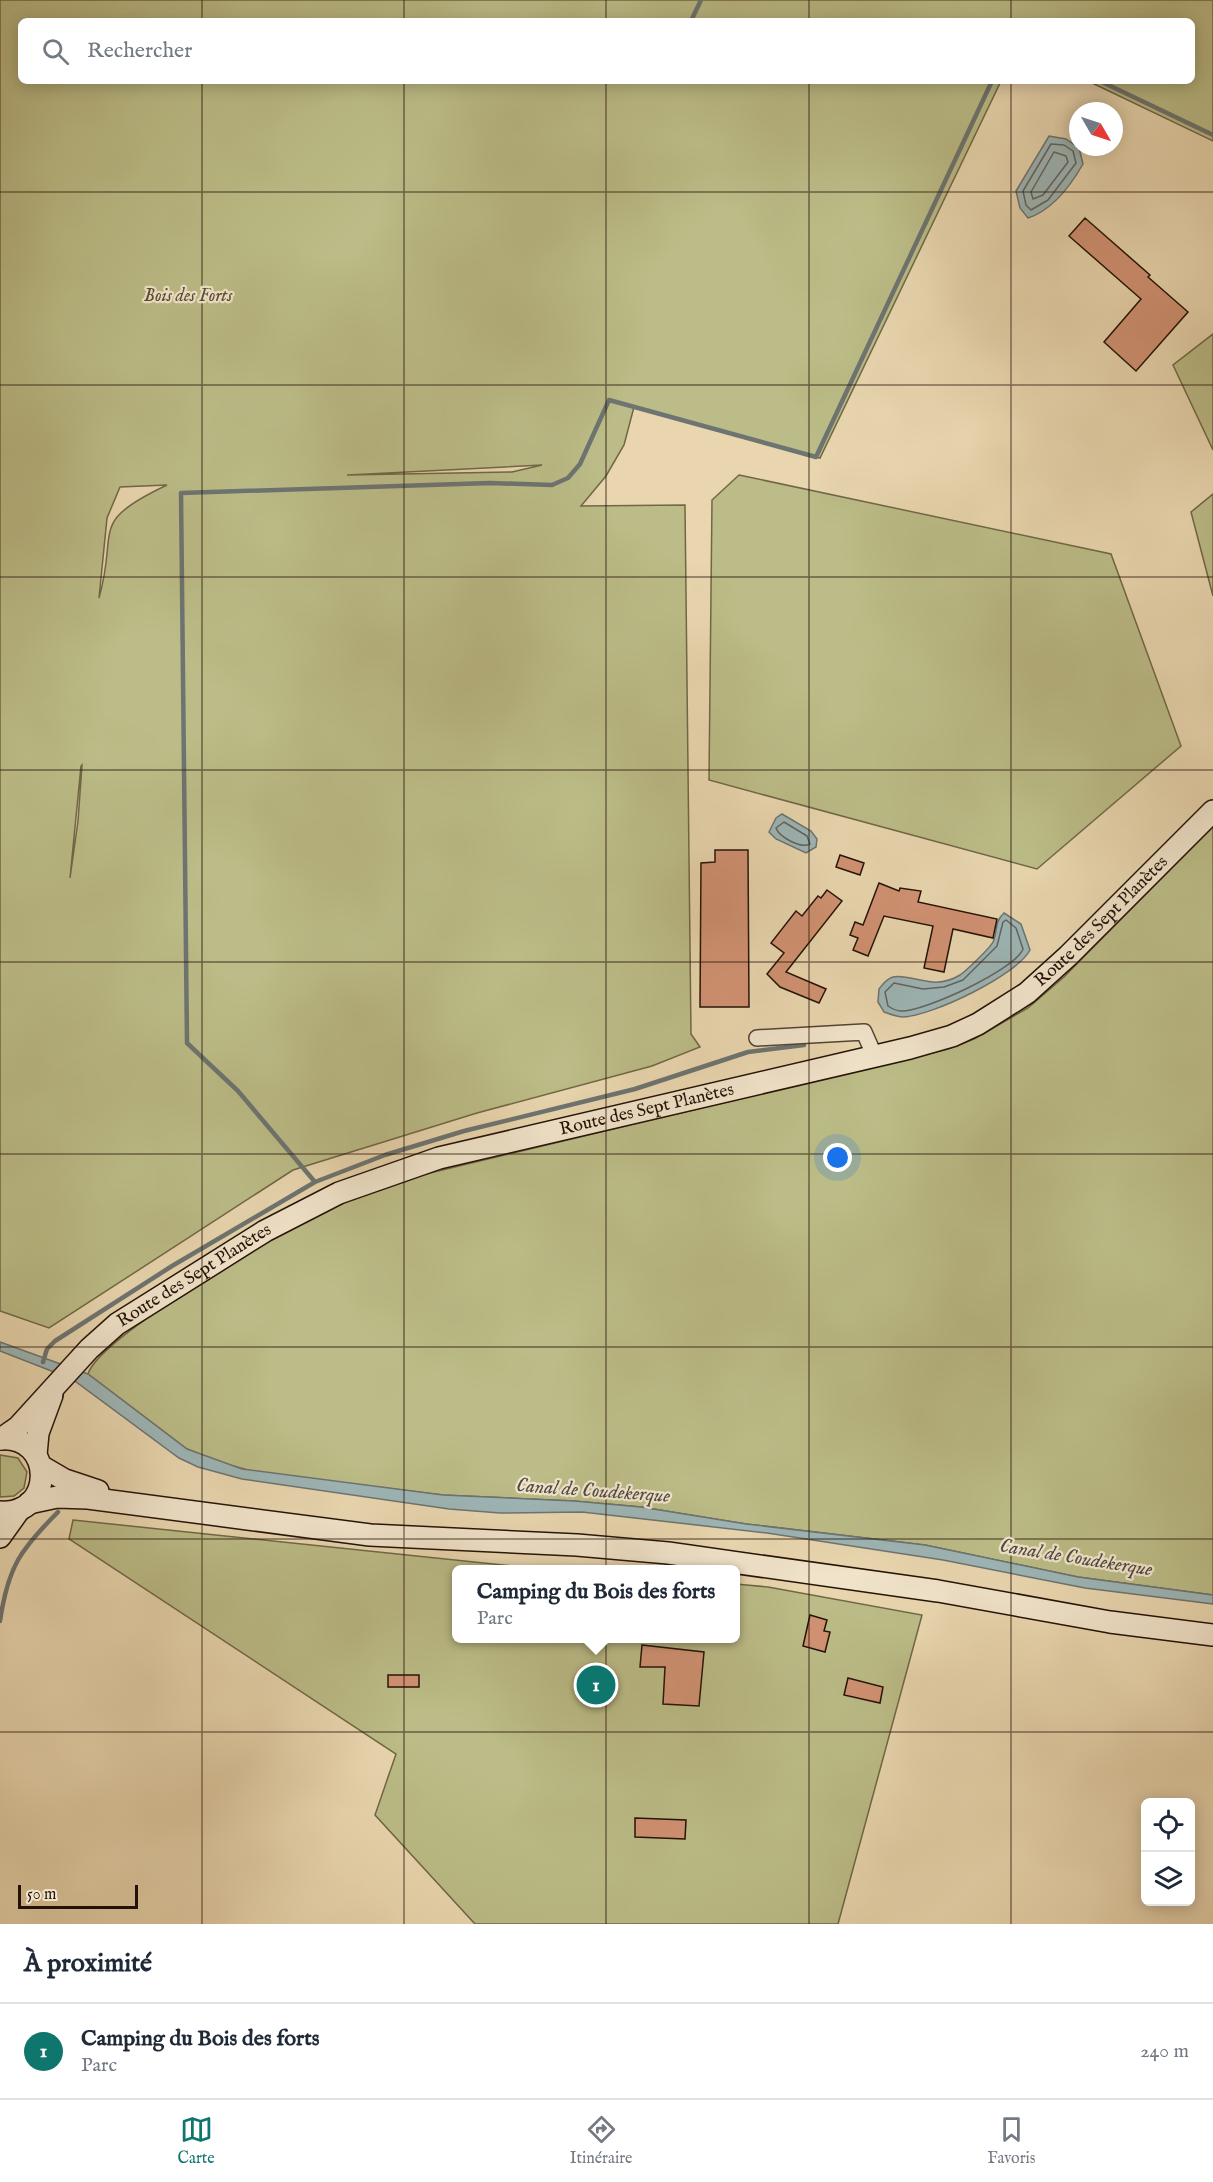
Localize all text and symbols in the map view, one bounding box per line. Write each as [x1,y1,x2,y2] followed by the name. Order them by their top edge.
[18,18,1195,84] search box
[39,35,72,68] icon: search
[87,37,192,65] text: Rechercher
[1069,102,1123,156] north arrow
[144,285,233,308] park label: Bois des Forts
[1030,851,1173,992] street label: Route des Sept Planètes
[557,1078,736,1141] street label: Route des Sept Planètes
[823,1143,852,1172] your location
[113,1218,275,1333] street label: Route des Sept Planètes
[515,1473,671,1509] water label: Canal de Coudekerque
[998,1534,1154,1582] water label: Canal de Coudekerque
[452,1565,740,1643] popup
[477,1578,715,1606] text: Camping du Bois des forts
[477,1606,513,1631] text: Parc
[576,1662,616,1708] pin: 1
[1141,1798,1195,1906] map controls
[1141,1798,1195,1852] button: locate
[1141,1852,1195,1906] button: layers
[18,1882,138,1910] scale bar
[27,1885,56,1905] text: 50 m
[24,1947,152,1980] text: À proximité
[81,2025,319,2053] text: Camping du Bois des forts
[40,2039,47,2064] text: 1
[1140,2039,1189,2064] text: 240 m
[81,2053,117,2078] text: Parc
[178,2113,215,2169] tab: Carte
[570,2113,632,2169] tab: Itinéraire
[987,2113,1035,2169] tab: Favoris

